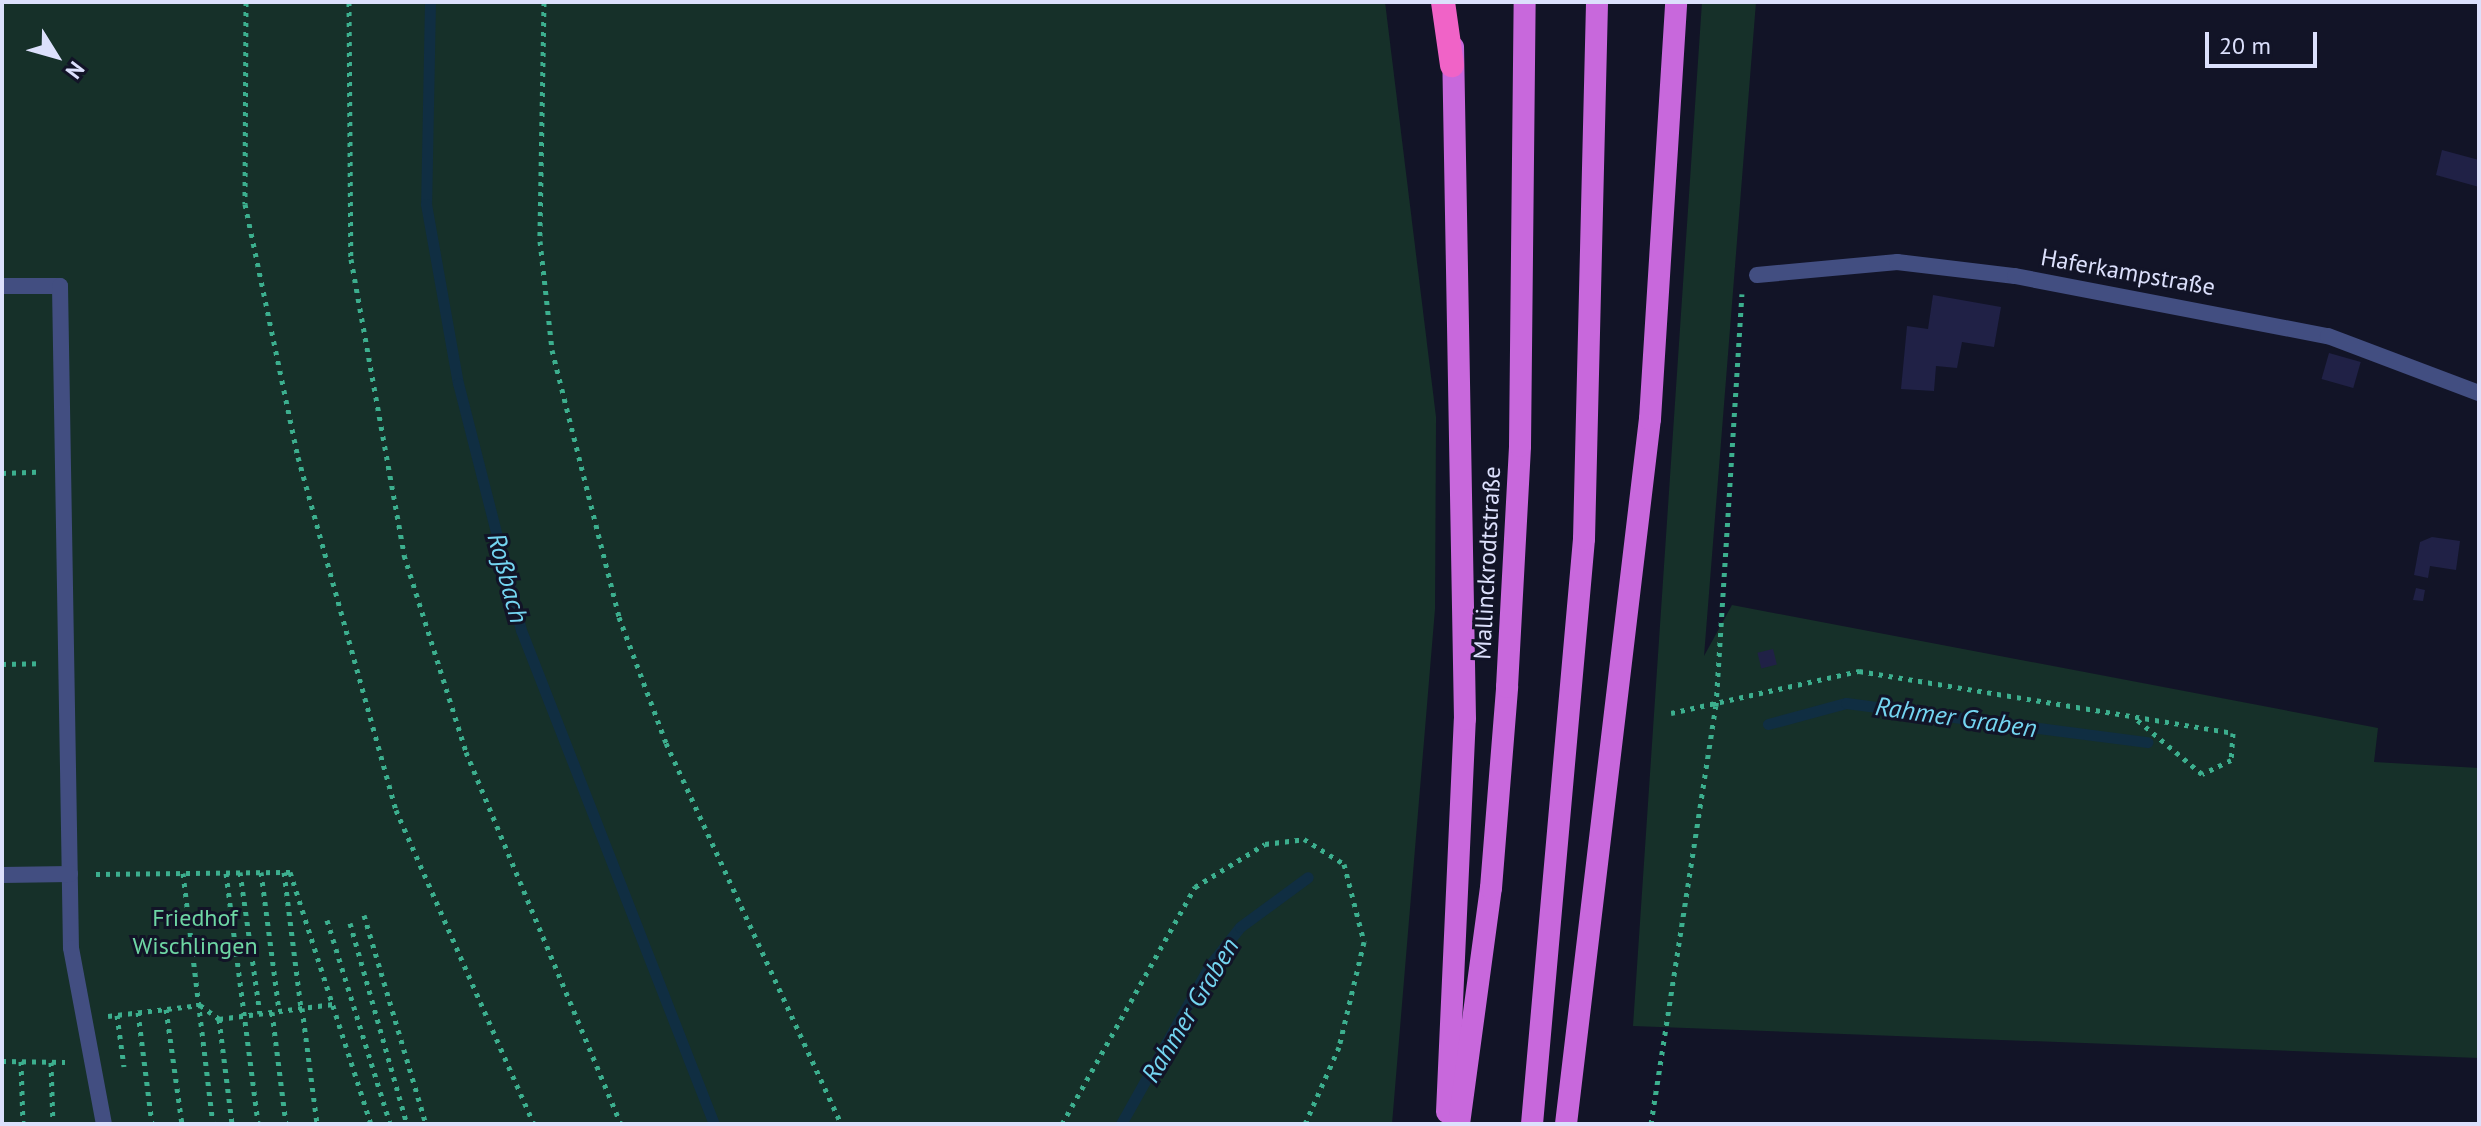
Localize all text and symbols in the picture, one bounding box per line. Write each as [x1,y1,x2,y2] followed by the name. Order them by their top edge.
[16,16,96,96] north arrow
[2209,16,2321,66] scale bar
[2219,30,2271,61] text: 20 m
[60,56,91,85] text: N
[2039,243,2217,301] street label: Haferkampstraße
[1468,466,1506,660] street label: Mallinckrodtstraße
[481,530,535,626] water label: Roßbach
[1873,690,2039,744] water label: Rahmer Graben
[132,904,258,960] park label: Friedhof Wischlingen
[1135,932,1245,1088] water label: Rahmer Graben

